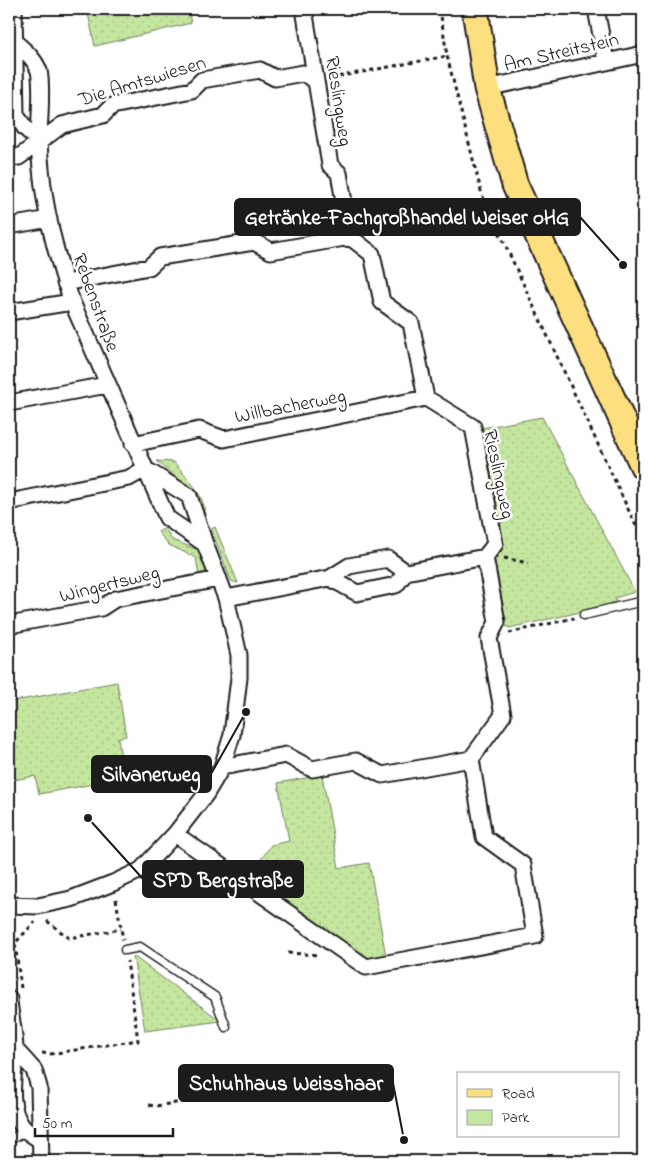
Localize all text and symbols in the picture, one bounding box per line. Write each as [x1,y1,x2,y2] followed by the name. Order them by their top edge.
[501,26,622,81] street label: Am Streitstein
[75,49,210,116] street label: Die Amtswiesen
[315,54,359,149] street label: Rieslingweg
[235,199,580,235] callout: Getränke-Fachgroßhandel Weiser oHG
[245,204,569,236] text: Getränke-Fachgroßhandel Weiser oHG
[63,250,126,356] street label: Rebenstraße
[232,382,349,433] street label: Willbacherweg
[473,427,521,522] street label: Rieslingweg
[57,559,163,613] street label: Wingertsweg
[92,756,211,792] callout: Silvanerweg
[101,761,201,793] text: Silvanerweg
[143,861,303,897] callout: SPD Bergstraße
[153,867,294,899] text: SPD Bergstraße
[179,1065,393,1101] callout: Schuhhaus Weisshaar
[189,1070,383,1100] text: Schuhhaus Weisshaar
[457,1072,620,1138] legend
[502,1083,535,1105] text: Road
[35,1105,172,1137] scale bar
[502,1107,530,1129] text: Park
[42,1113,73,1135] text: 50 m

